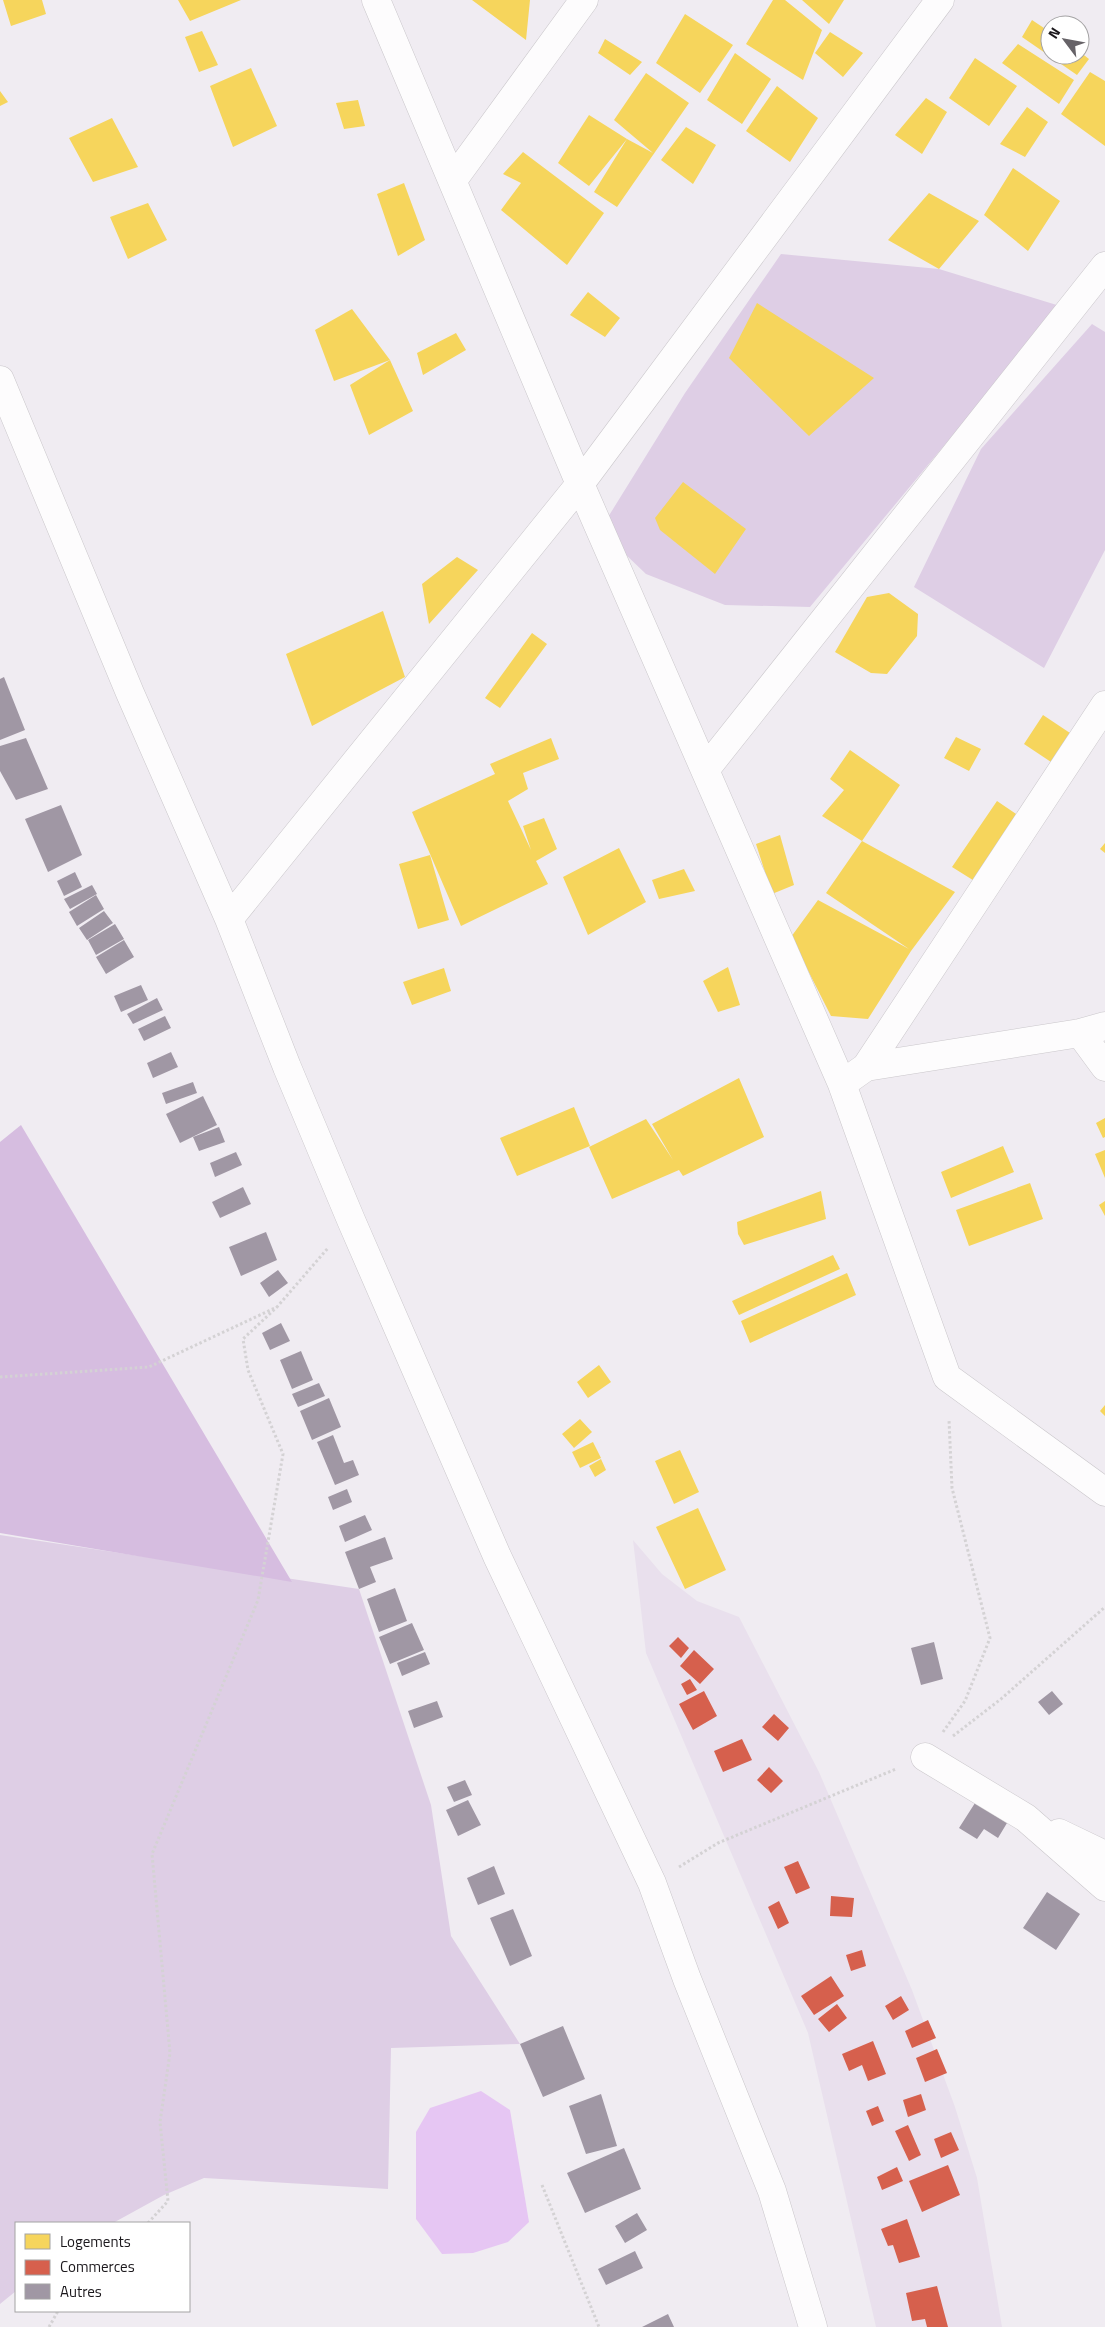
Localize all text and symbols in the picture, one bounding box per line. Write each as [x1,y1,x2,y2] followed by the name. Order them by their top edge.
[1040,15,1090,65] north arrow
[1042,23,1065,43] text: N
[15,2222,190,2312] legend
[60,2230,131,2253] text: Logements
[60,2255,135,2278] text: Commerces
[60,2280,102,2303] text: Autres

